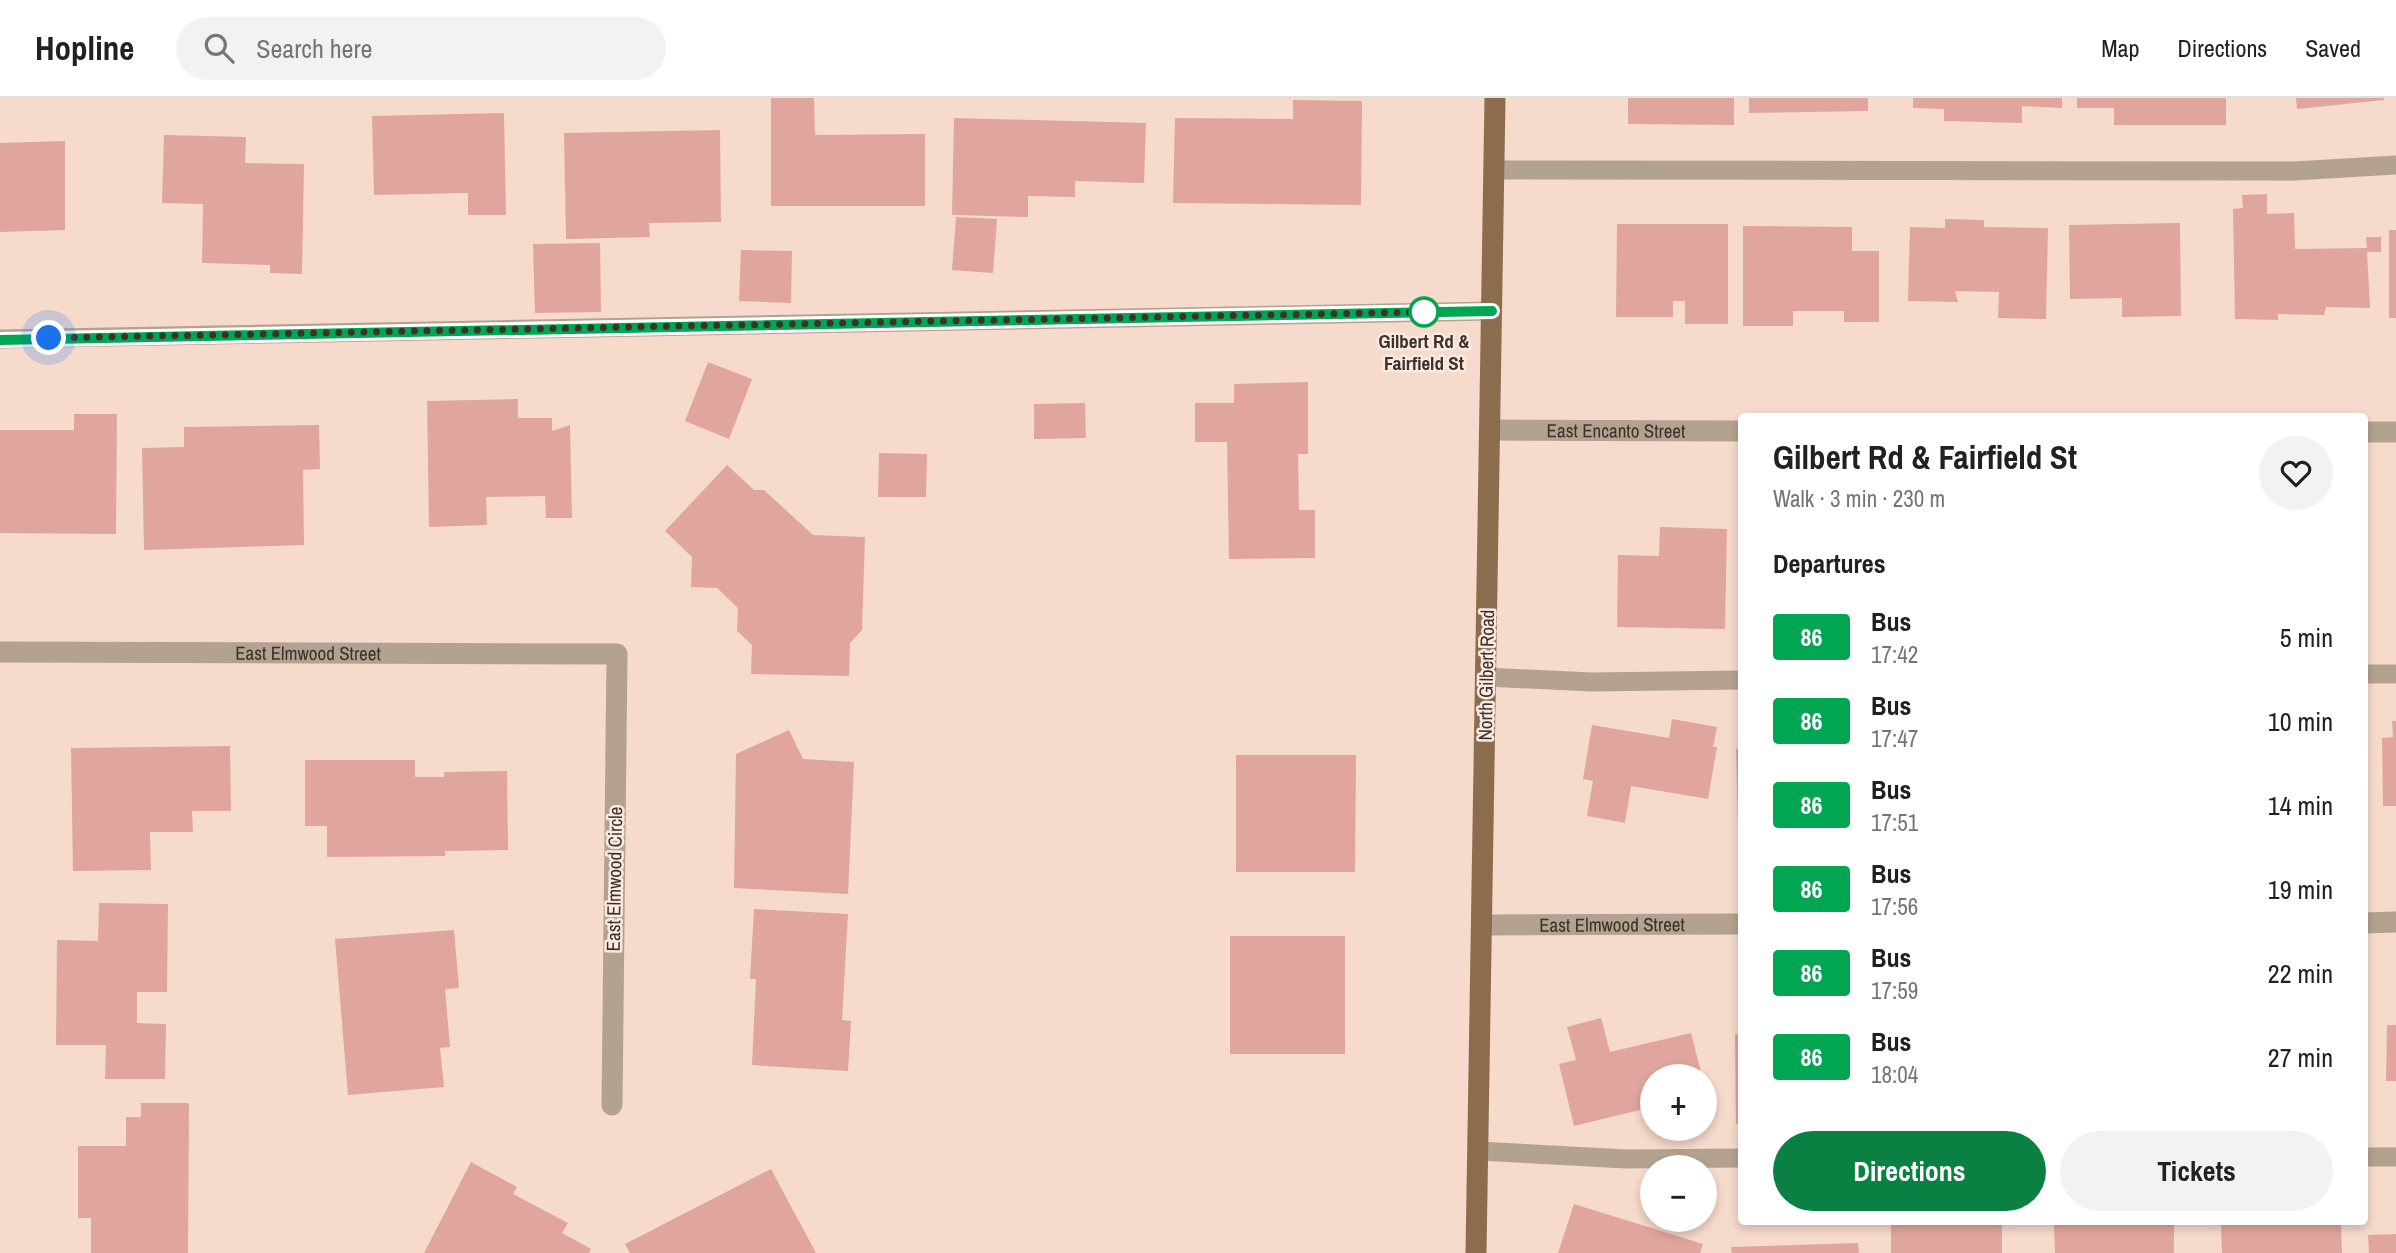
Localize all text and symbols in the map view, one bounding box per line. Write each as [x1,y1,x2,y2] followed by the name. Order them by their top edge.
[176,17,666,80] search box
[35,26,134,70] text: Hopline
[200,29,238,67] icon: search
[256,31,372,66] text: Search here
[2101,32,2139,64] text: Map
[2177,32,2267,64] text: Directions
[2305,32,2361,64] text: Saved
[1409,297,1439,327] marker: Gilbert Rd & Fairfield St
[31,320,66,355] your location
[1379,328,1469,376] place label: Gilbert Rd & Fairfield St
[1547,417,1686,444] street label: East Encanto Street
[1773,435,2077,479] text: Gilbert Rd & Fairfield St
[2259,436,2333,510] button: heart
[1773,483,1945,514] text: Walk · 3 min · 230 m
[1773,546,1886,581] text: Departures
[1871,604,1911,639] text: Bus
[1472,609,1500,741] street label: North Gilbert Road
[2280,620,2333,655] text: 5 min
[1801,621,1822,653] text: 86
[1871,639,1918,670] text: 17:42
[235,640,382,666] street label: East Elmwood Street
[1871,688,1911,723] text: Bus
[2268,704,2333,739] text: 10 min
[1801,705,1822,737] text: 86
[1871,723,1918,754] text: 17:47
[1871,772,1911,807] text: Bus
[2268,788,2333,823] text: 14 min
[1801,789,1822,821] text: 86
[600,806,628,952] street label: East Elmwood Circle
[1871,807,1918,838] text: 17:51
[1871,856,1911,891] text: Bus
[2268,872,2333,907] text: 19 min
[1801,873,1822,905] text: 86
[1871,891,1918,922] text: 17:56
[1539,911,1686,938] street label: East Elmwood Street
[1871,940,1911,975] text: Bus
[2268,956,2333,991] text: 22 min
[1801,957,1822,989] text: 86
[1871,975,1918,1006] text: 17:59
[1871,1024,1911,1059] text: Bus
[2268,1040,2333,1075] text: 27 min
[1801,1041,1822,1073] text: 86
[1871,1059,1918,1090] text: 18:04
[1640,1064,1717,1232] map controls
[1640,1064,1717,1141] button: +
[1773,1131,2046,1211] button: Directions
[2060,1131,2333,1211] button: Tickets
[1640,1155,1717,1232] button: −

